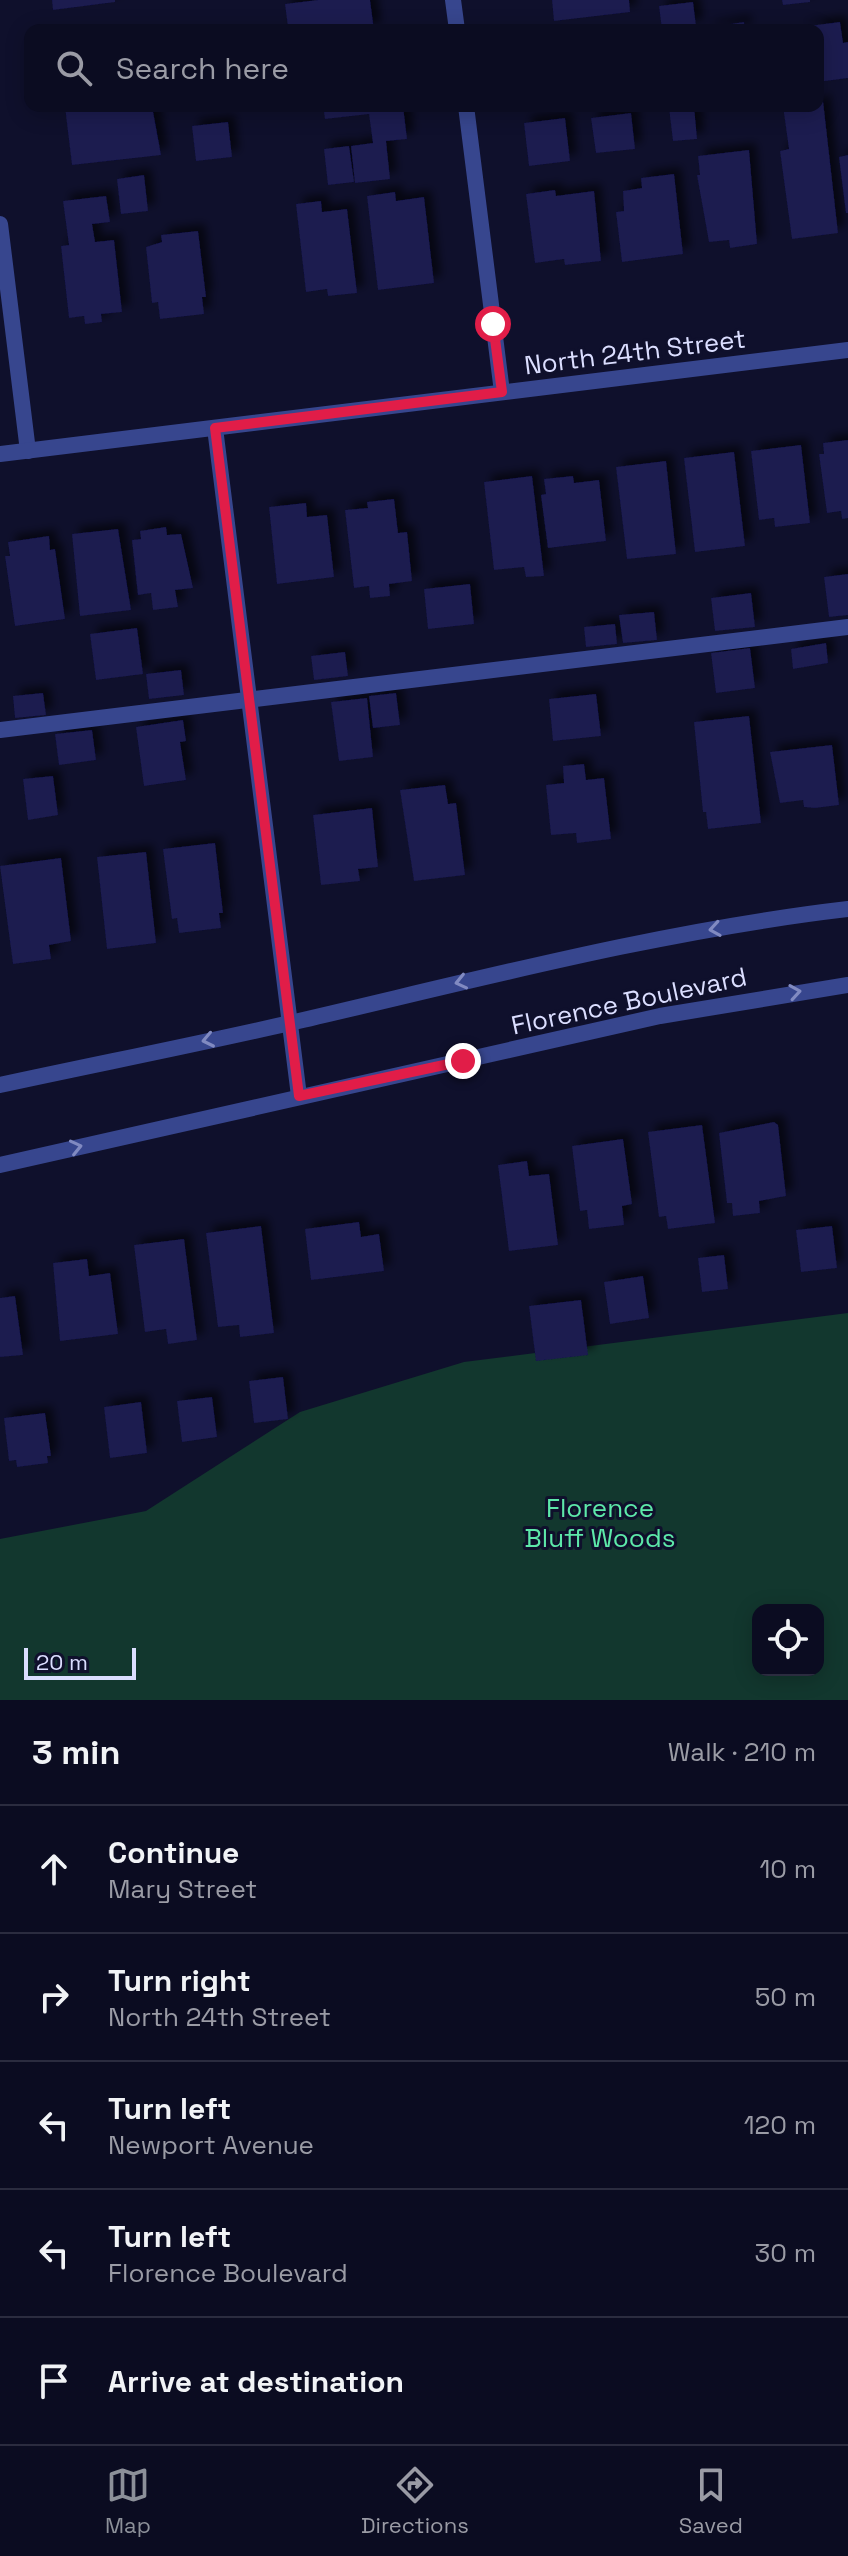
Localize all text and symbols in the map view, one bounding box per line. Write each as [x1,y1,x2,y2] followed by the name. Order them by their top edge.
[24,24,824,112] search box
[52,46,96,90] icon: search
[116,49,289,88] text: Search here
[475,306,511,342] route start
[522,322,748,382] street label: North 24th Street
[709,919,722,936] one-way arrow
[508,959,750,1043] street label: Florence Boulevard
[455,973,469,990] one-way arrow
[789,985,802,1002] one-way arrow
[201,1031,214,1048] one-way arrow
[445,1043,481,1079] route end
[69,1140,82,1157] one-way arrow
[525,1491,675,1555] park label: Florence Bluff Woods
[752,1604,824,1676] map controls
[752,1604,824,1676] button: locate
[24,1644,136,1680] scale bar
[36,1648,88,1676] text: 20 m
[32,1731,120,1774] text: 3 min
[668,1735,816,1769] text: Walk · 210 m
[108,1833,239,1872] text: Continue
[32,1847,76,1891] icon: ahead
[759,1852,816,1886] text: 10 m
[108,1872,257,1906] text: Mary Street
[108,1961,251,2000] text: Turn right
[32,1975,76,2019] icon: right
[755,1980,816,2014] text: 50 m
[108,2000,331,2034] text: North 24th Street
[108,2089,231,2128] text: Turn left
[32,2103,76,2147] icon: left
[744,2108,816,2142] text: 120 m
[108,2128,314,2162] text: Newport Avenue
[108,2217,231,2256] text: Turn left
[32,2231,76,2275] icon: left
[755,2236,816,2270] text: 30 m
[108,2256,348,2290] text: Florence Boulevard
[32,2359,76,2403] icon: arrive
[108,2362,404,2401] text: Arrive at destination
[105,2463,151,2539] tab: Map
[361,2463,469,2539] tab: Directions
[679,2463,743,2539] tab: Saved

